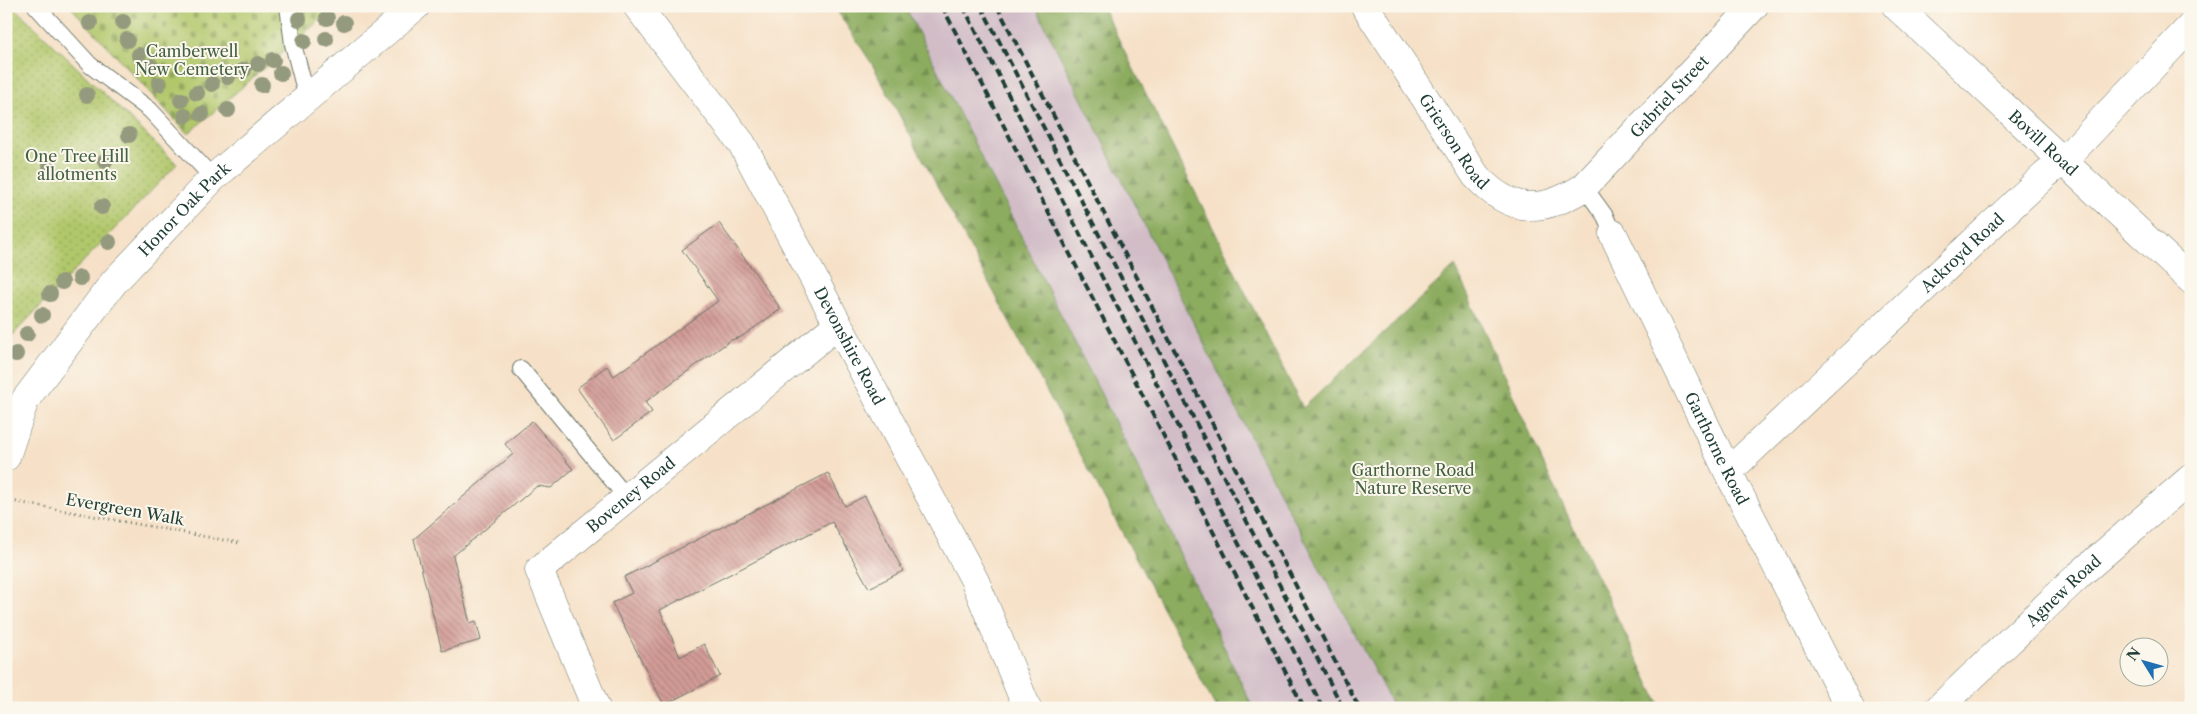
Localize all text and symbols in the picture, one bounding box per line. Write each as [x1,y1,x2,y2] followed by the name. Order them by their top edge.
[135,41,250,79] park label: Camberwell New Cemetery
[1626,51,1713,142] street label: Gabriel Street
[1415,90,1493,194] street label: Grierson Road
[2004,106,2082,180] street label: Bovill Road
[25,146,129,184] park label: One Tree Hill allotments
[134,157,235,260] street label: Honor Oak Park
[1916,208,2008,297] street label: Ackroyd Road
[810,283,889,408] street label: Devonshire Road
[1681,388,1753,508] street label: Garthorne Road
[582,452,679,537] street label: Boveney Road
[1351,460,1475,498] park label: Garthorne Road Nature Reserve
[64,489,187,529] street label: Evergreen Walk
[2021,550,2105,631] street label: Agnew Road
[2120,636,2170,686] north arrow
[2123,644,2144,664] text: N

